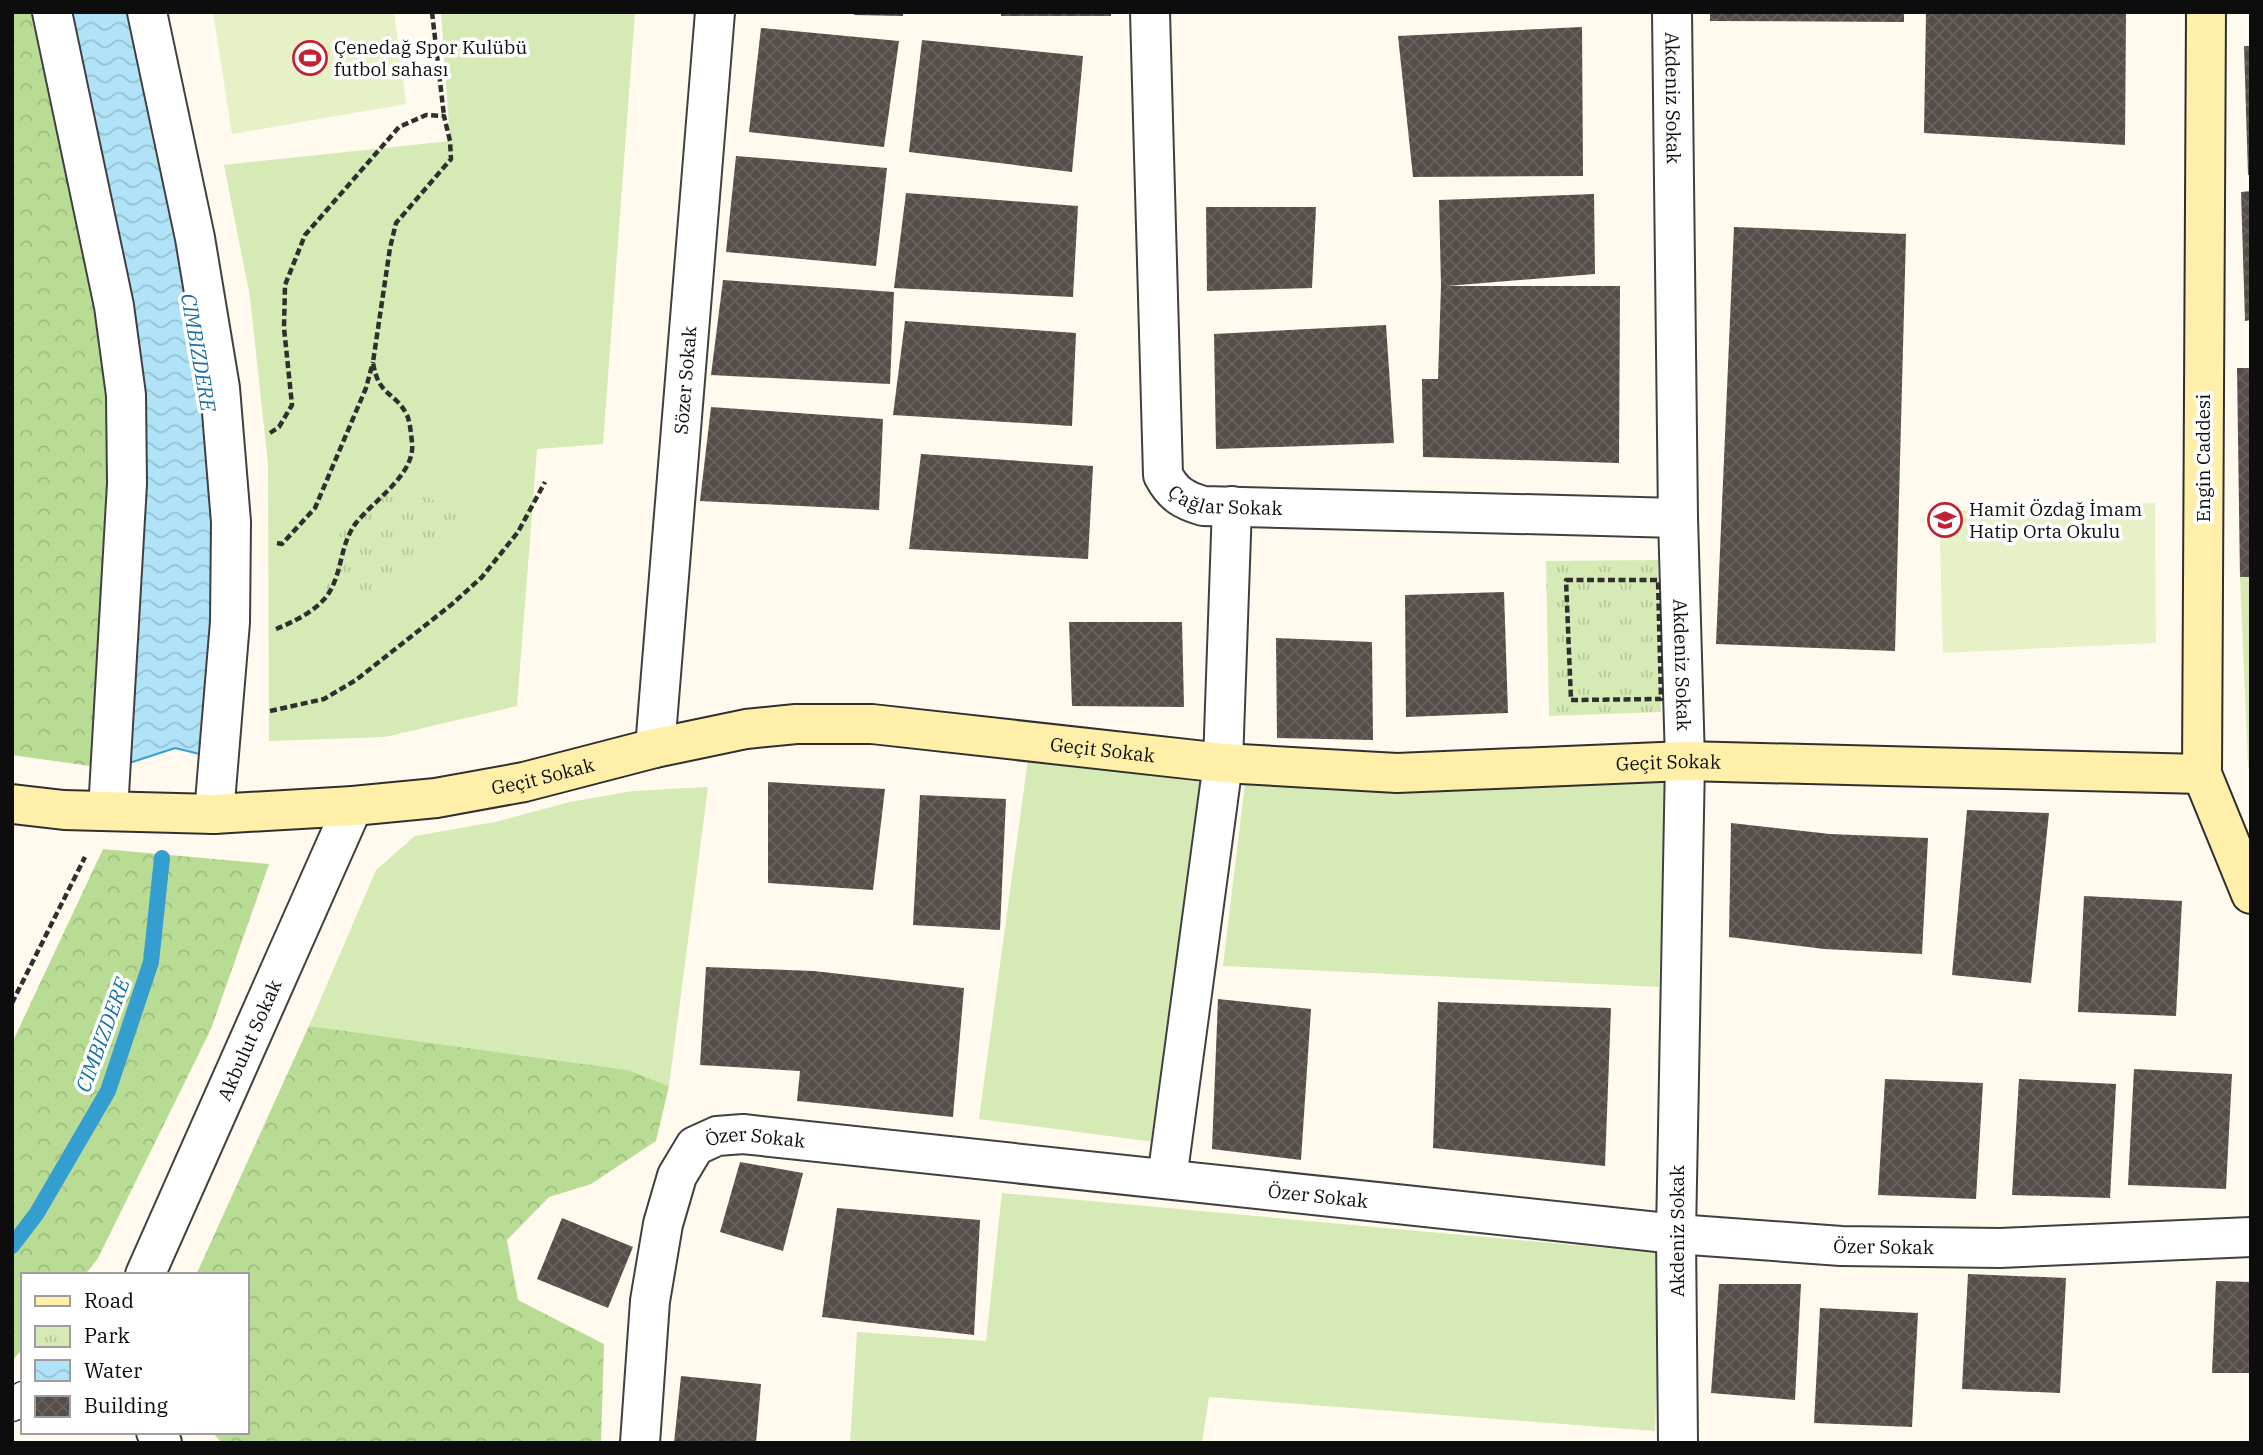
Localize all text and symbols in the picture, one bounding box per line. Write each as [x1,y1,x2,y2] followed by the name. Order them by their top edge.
[1660,32,1686,164] street label: Akdeniz Sokak
[334,35,527,81] place label: Çenedağ Spor Kulübü futbol sahası
[291,39,329,77] sports icon: Çenedağ Spor Kulübü futbol sahası
[175,291,223,415] water label: CIMBIZDERE
[669,325,701,435] street label: Sözer Sokak
[2191,394,2215,522] street label: Engin Caddesi
[1163,480,1283,520] street label: Çağlar Sokak
[1969,497,2142,543] place label: Hamit Özdağ İmam Hatip Orta Okulu
[1926,501,1964,539] school or university icon: Hamit Özdağ İmam Hatip Orta Okulu
[1668,599,1696,731] street label: Akdeniz Sokak
[1049,732,1156,767] street label: Geçit Sokak
[1615,749,1721,776] street label: Geçit Sokak
[489,752,597,800] street label: Geçit Sokak
[68,973,136,1096] water label: CIMBIZDERE
[212,976,287,1104] street label: Akbulut Sokak
[701,1122,807,1153] street label: Özer Sokak
[1665,1165,1689,1297] street label: Akdeniz Sokak
[1267,1178,1369,1213] street label: Özer Sokak
[1832,1233,1934,1259] street label: Özer Sokak
[21,1273,248,1434] legend
[84,1286,134,1314] text: Road
[84,1321,131,1349] text: Park
[84,1356,143,1384] text: Water
[84,1391,169,1419] text: Building

